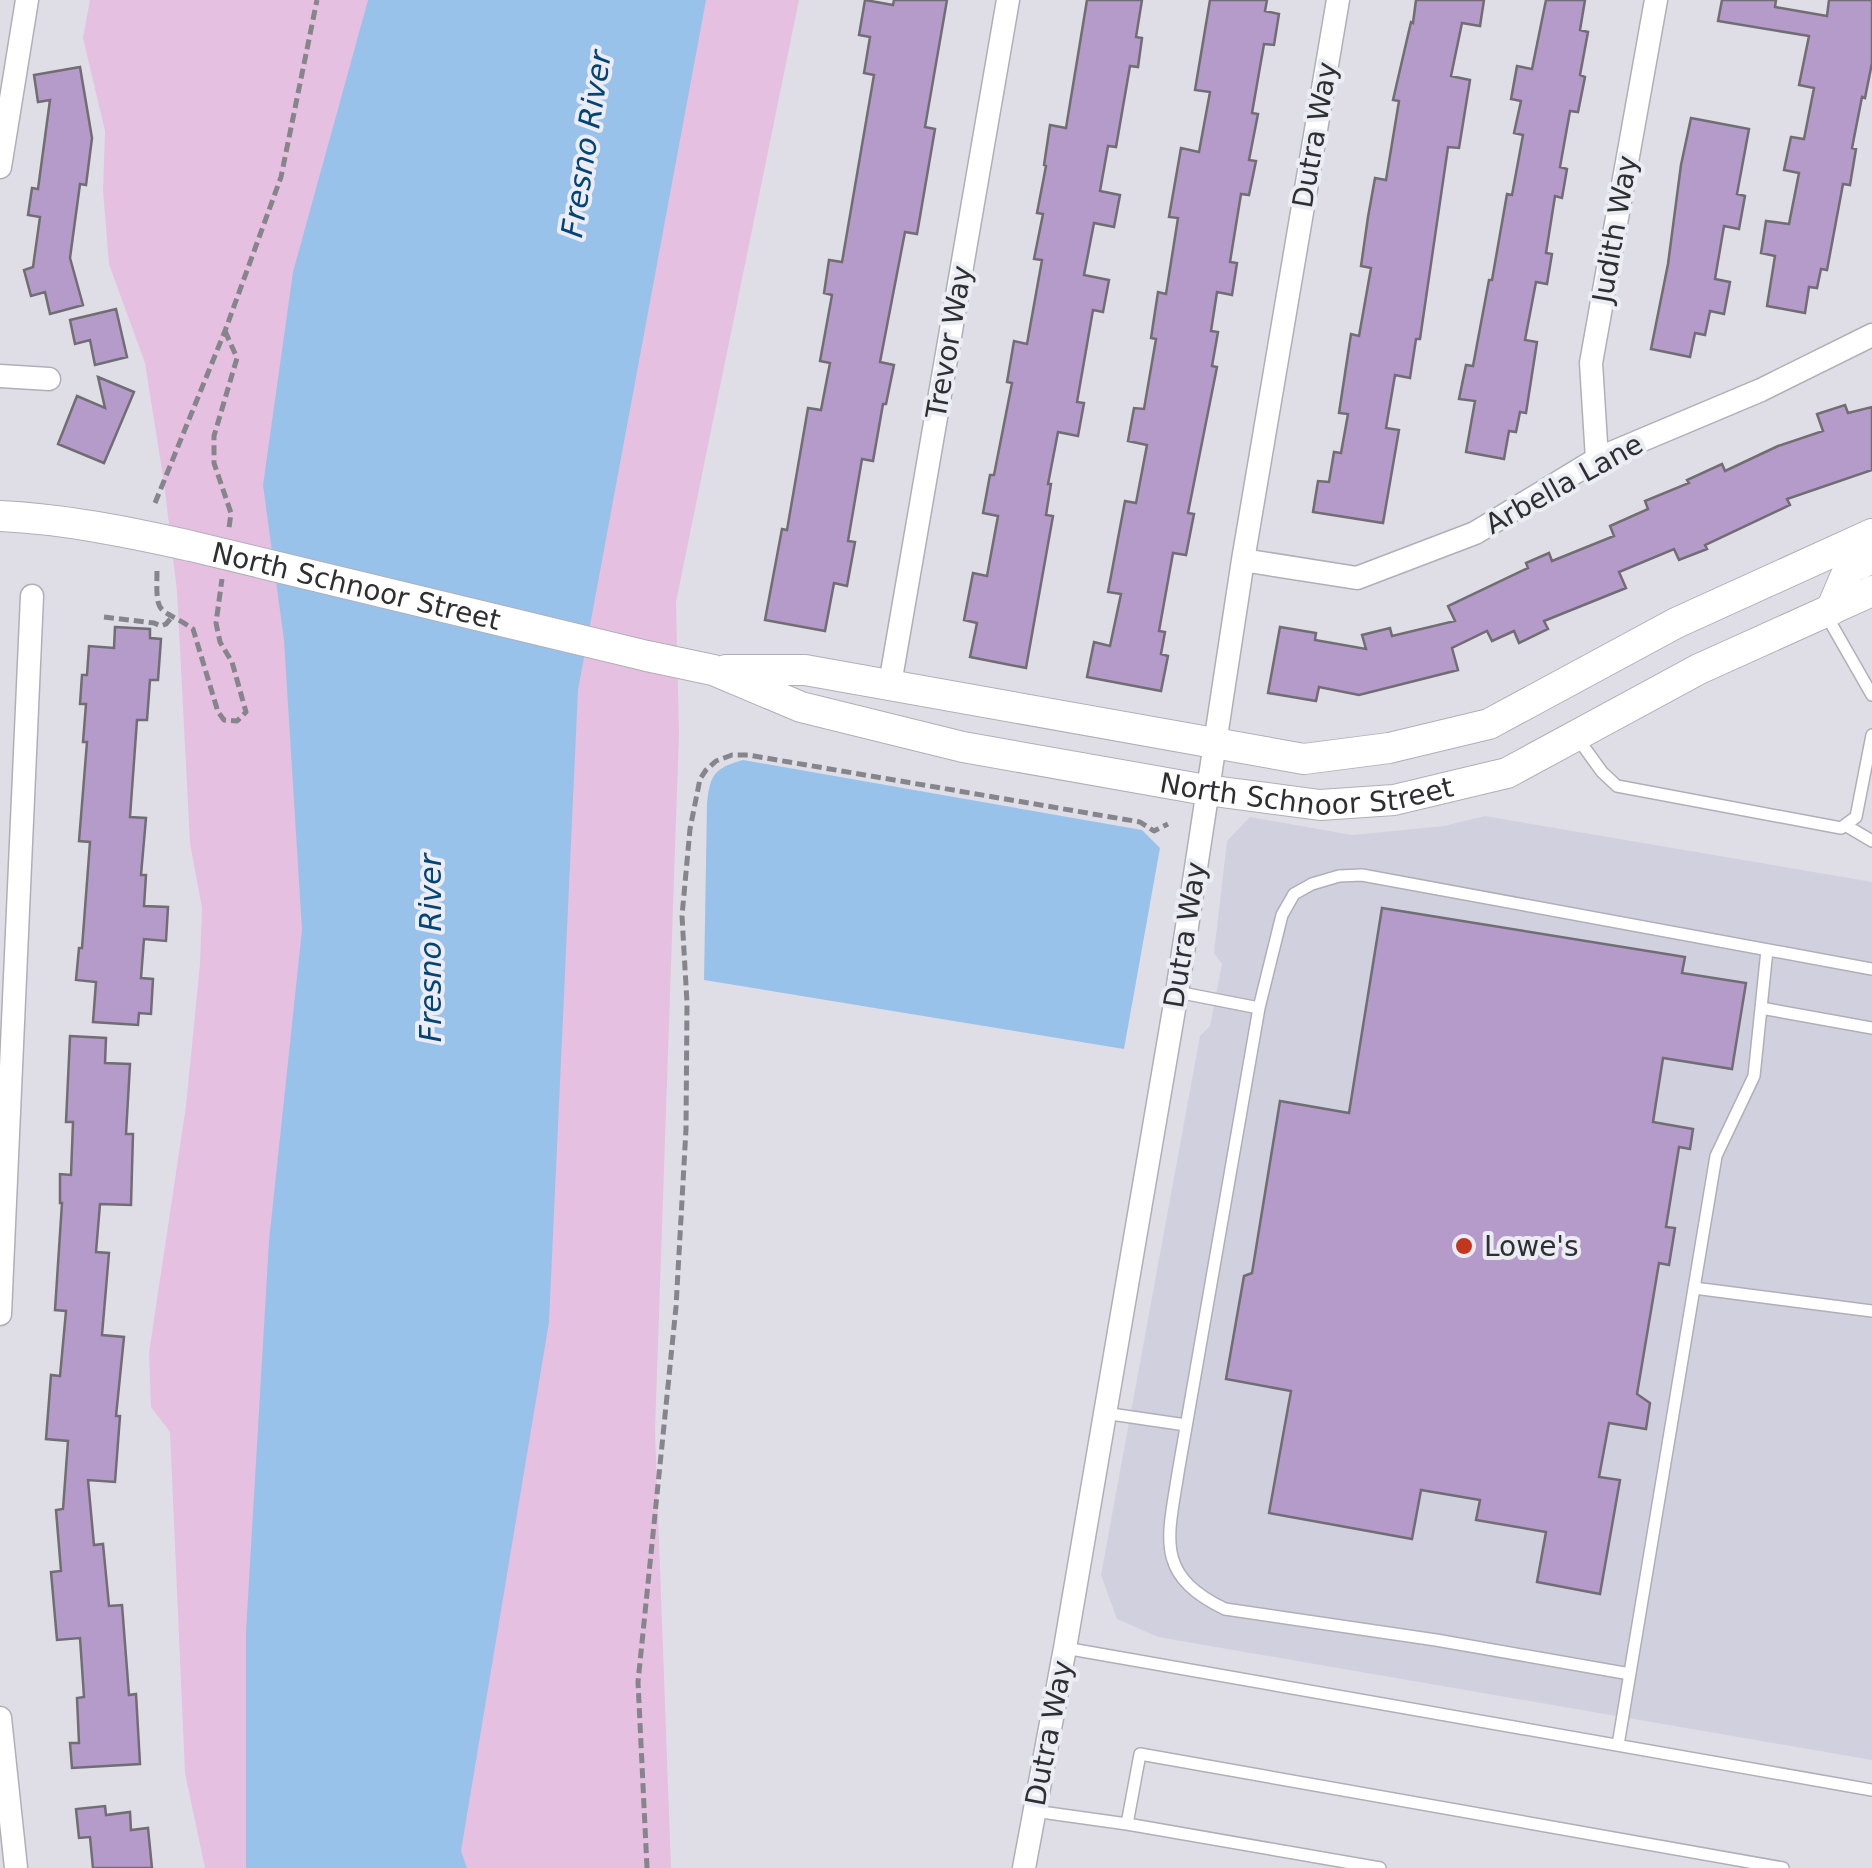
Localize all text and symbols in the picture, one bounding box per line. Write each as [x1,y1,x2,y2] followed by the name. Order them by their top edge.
[554,47,618,240] water label: Fresno River
[1286,60,1344,210] street label: Dutra Way
[1585,153,1644,307] street label: Judith Way
[919,263,979,422] street label: Trevor Way
[1479,427,1649,541] street label: Arbella Lane
[209,535,504,637] street label: North Schnoor Street
[1157,766,1456,822] street label: North Schnoor Street
[413,852,448,1042] water label: Fresno River
[1157,860,1213,1010] street label: Dutra Way
[1484,1230,1579,1263] place label: Lowe's
[1453,1235,1475,1257] marker: Lowe's
[1019,1657,1079,1809] street label: Dutra Way

